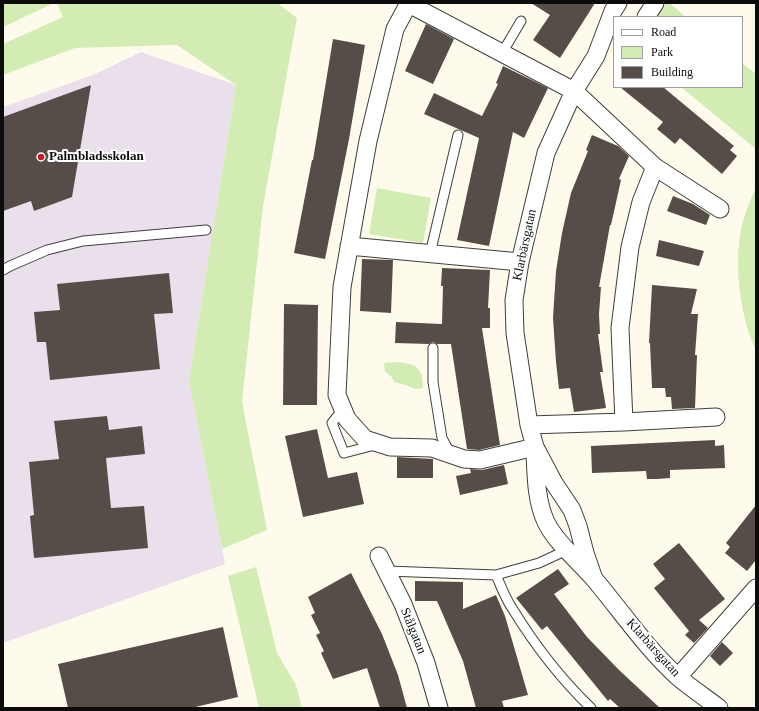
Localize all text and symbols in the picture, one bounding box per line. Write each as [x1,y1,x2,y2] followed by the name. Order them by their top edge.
[613,16,743,88] legend
[651,25,676,39] text: Road
[651,45,673,59] text: Park
[651,65,693,79] text: Building
[49,149,144,165] place label: Palmbladsskolan
[36,152,46,162] marker: Palmbladsskolan
[510,208,540,282] street label: Klarbärsgatan
[397,606,429,656] street label: Stålgatan
[623,616,683,680] street label: Klarbärsgatan

